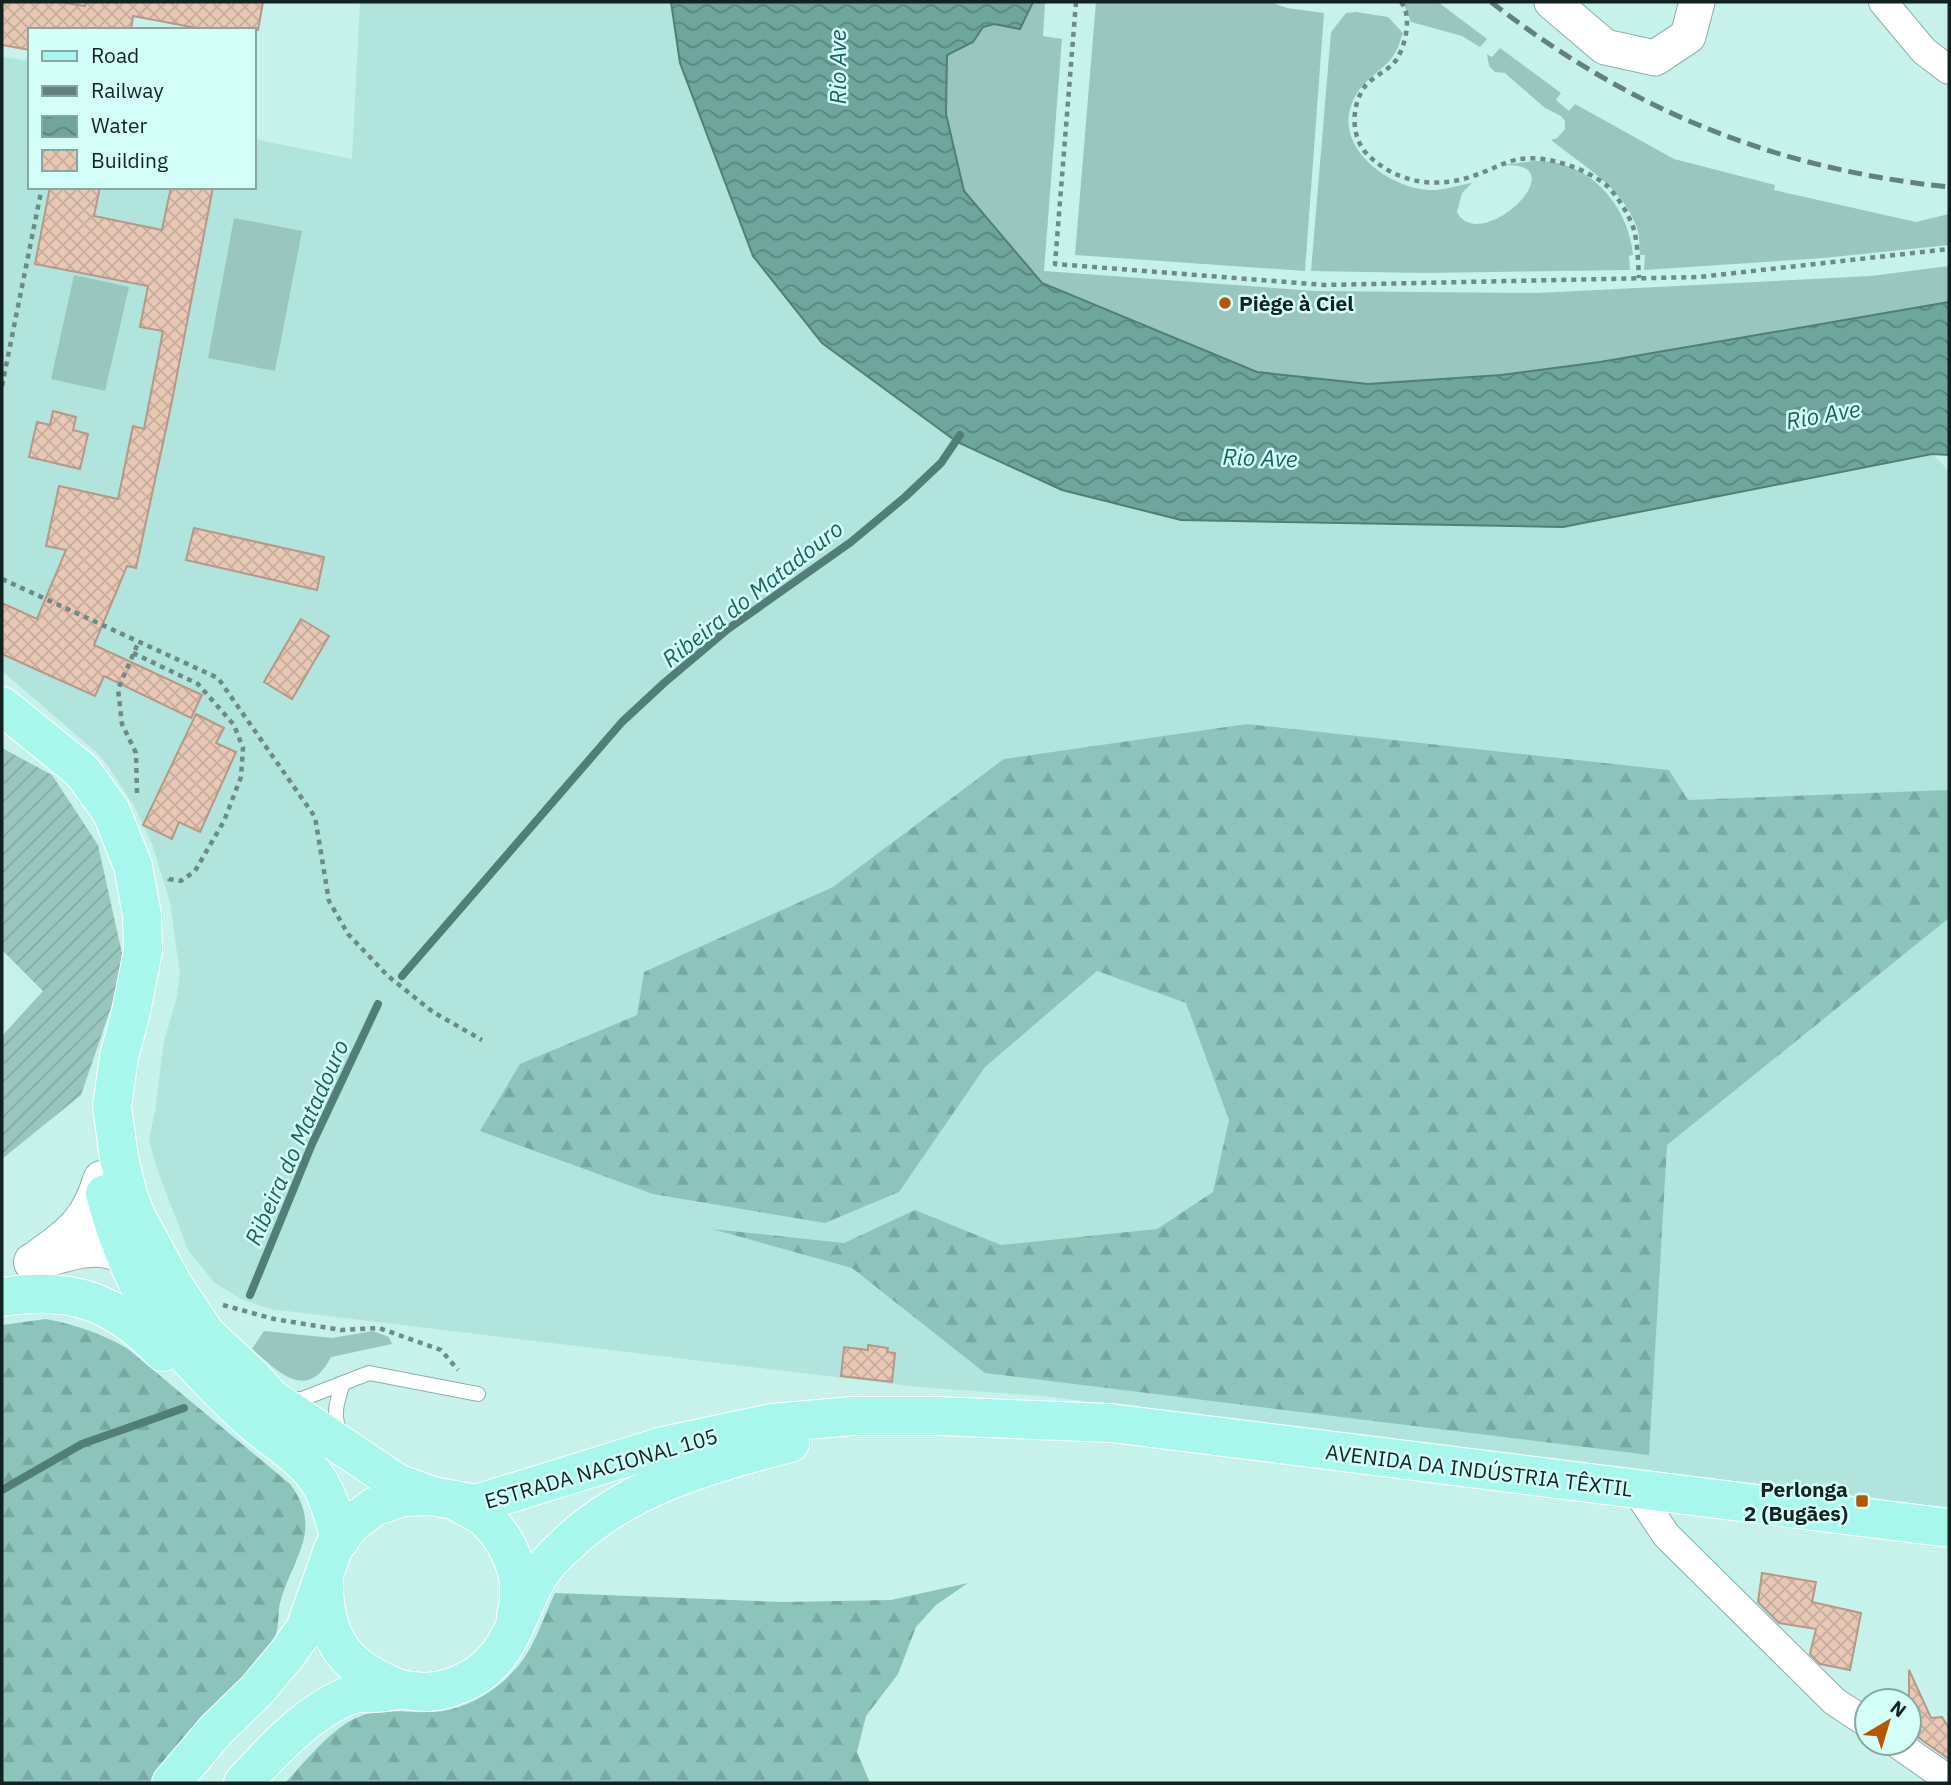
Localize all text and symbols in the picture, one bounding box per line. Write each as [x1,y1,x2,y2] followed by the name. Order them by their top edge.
[28,28,256,189] legend
[822,29,852,105] water label: Rio Ave
[91,41,139,69] text: Road
[91,76,164,104] text: Railway
[91,111,148,139] text: Water
[91,146,168,174] text: Building
[1239,289,1354,317] place label: Piège à Ciel
[1217,295,1233,311] marker: Piège à Ciel
[1783,393,1863,435] water label: Rio Ave
[1222,441,1298,473] water label: Rio Ave
[655,513,849,673] water label: Ribeira do Matadouro
[237,1035,355,1249] water label: Ribeira do Matadouro
[481,1421,721,1515] street label: ESTRADA NACIONAL 105
[1324,1437,1634,1503] street label: AVENIDA DA INDÚSTRIA TÊXTIL
[1744,1475,1848,1527] place label: Perlonga 2 (Bugães)
[1854,1493,1870,1509] marker: Perlonga 2 (Bugães)
[1853,1687,1923,1757] north arrow
[1886,1695,1911,1722] text: N

